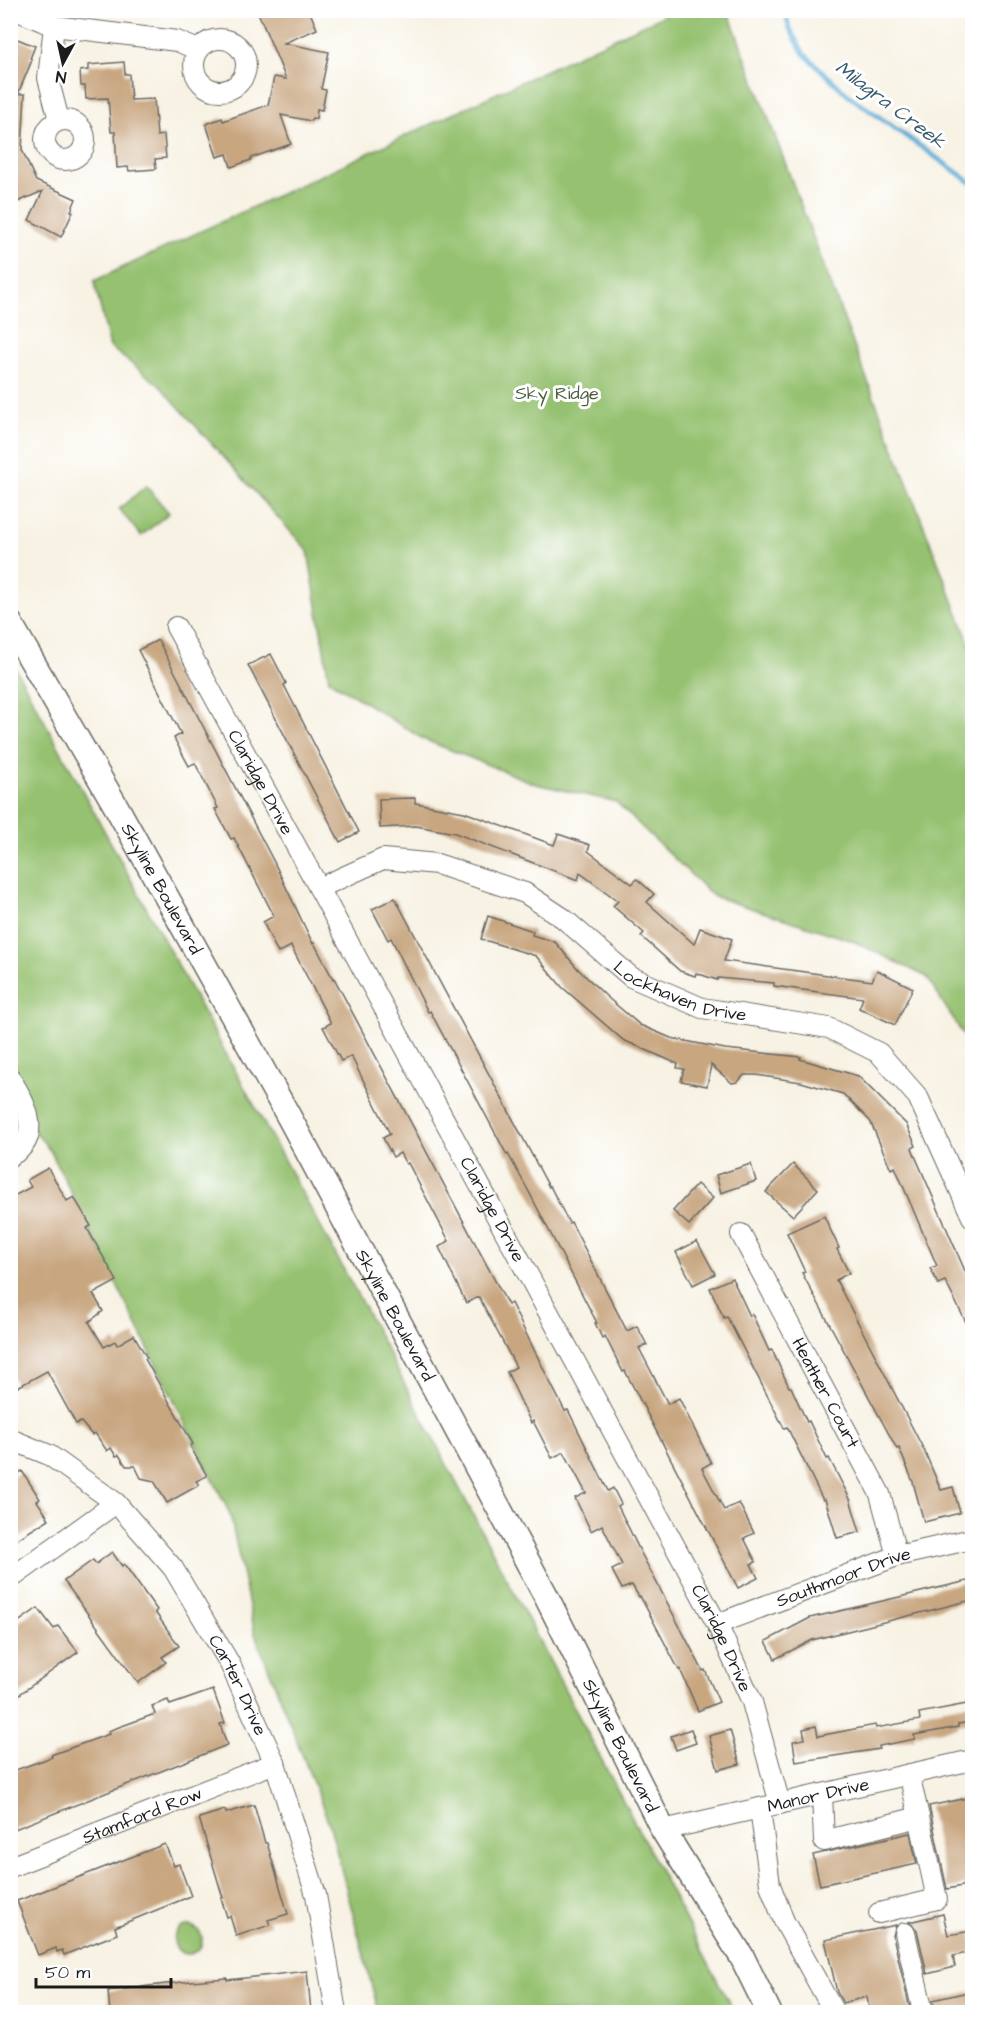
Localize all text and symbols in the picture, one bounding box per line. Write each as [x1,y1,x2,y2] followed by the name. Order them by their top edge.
[33,33,93,93] north arrow
[829,54,952,157] water label: Milagra Creek
[55,65,68,88] text: N
[515,381,599,407] park label: Sky Ridge
[222,725,300,840] street label: Claridge Drive
[115,819,208,959] street label: Skyline Boulevard
[608,955,748,1028] street label: Lockhaven Drive
[454,1153,531,1267] street label: Claridge Drive
[349,1245,440,1386] street label: Skyline Boulevard
[786,1333,866,1453] street label: Heather Court
[773,1541,913,1614] street label: Southmoor Drive
[685,1580,758,1696] street label: Claridge Drive
[202,1630,273,1740] street label: Carter Drive
[576,1675,664,1817] street label: Skyline Boulevard
[765,1772,872,1819] street label: Manor Drive
[79,1781,206,1850] street label: Stamford Row
[36,1951,171,1989] scale bar
[45,1960,90,1985] text: 50 m

